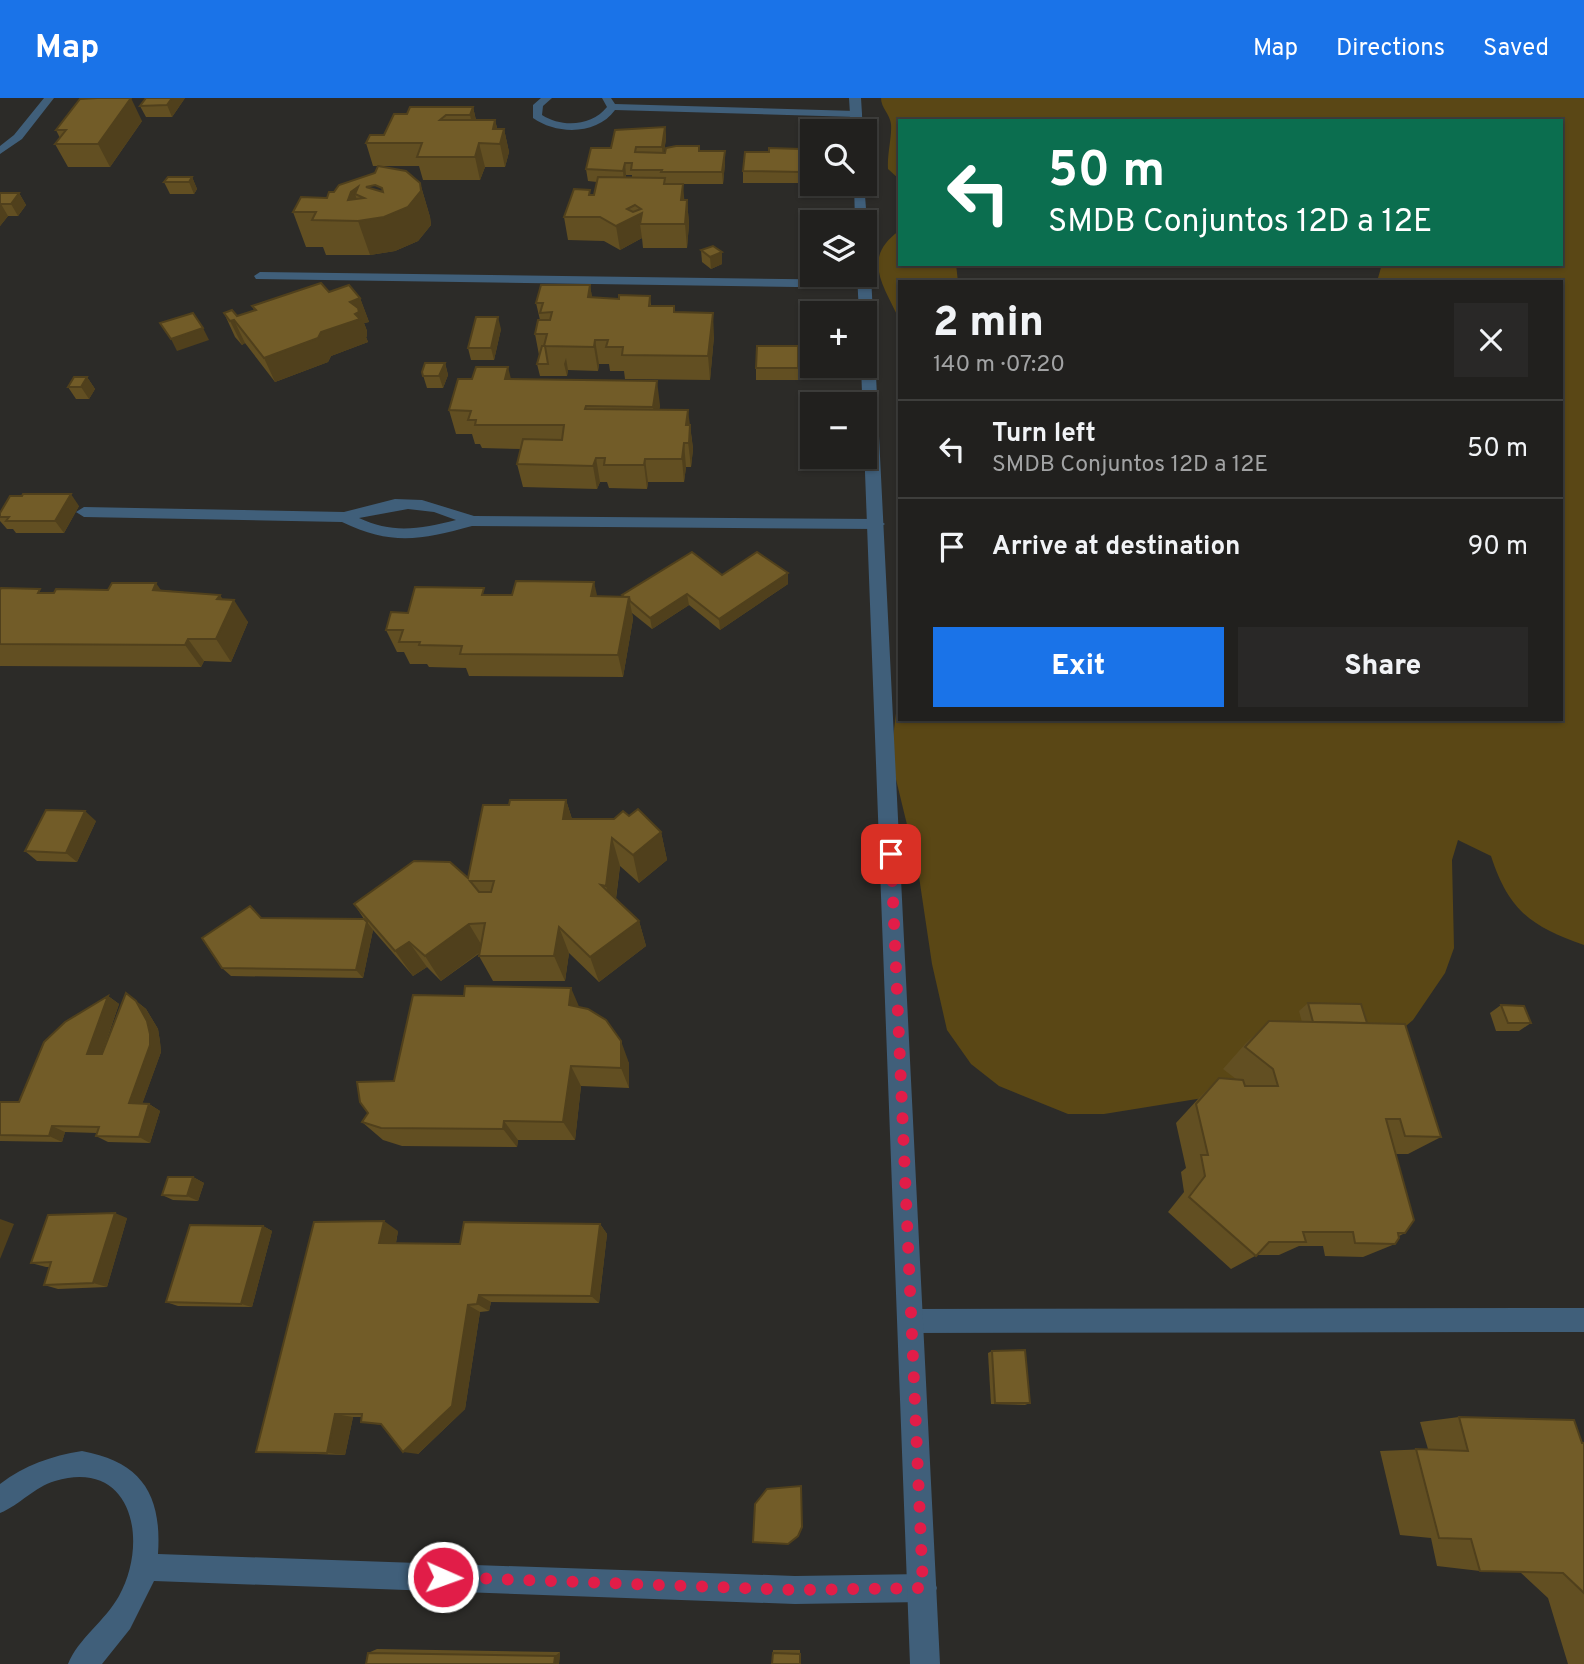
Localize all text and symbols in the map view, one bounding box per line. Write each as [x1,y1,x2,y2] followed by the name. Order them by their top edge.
[35,28,99,70] text: Map
[1253,34,1298,64] text: Map
[1336,34,1445,64] text: Directions
[1483,34,1549,64] text: Saved
[800,119,877,469] map controls
[800,119,877,196] button: search
[1048,142,1165,204] text: 50 m
[933,147,1024,238] icon: left
[1048,203,1432,243] text: SMDB Conjuntos 12D a 12E
[800,210,877,287] button: layers
[933,298,1044,351] text: 2 min
[800,301,877,378] button: +
[1454,303,1528,377] button: close
[933,351,1065,380] text: 140 m · 07:20
[800,392,877,469] button: −
[992,418,1096,451] text: Turn left
[933,430,971,468] icon: left
[1467,433,1528,466] text: 50 m
[992,451,1268,480] text: SMDB Conjuntos 12D a 12E
[933,528,971,566] icon: arrive
[992,531,1240,564] text: Arrive at destination
[1468,531,1528,564] text: 90 m
[933,627,1224,707] button: Exit
[1238,627,1528,707] button: Share
[861,824,921,884] pin
[872,835,910,873] icon: arrive
[406,1540,480,1614] position arrow

